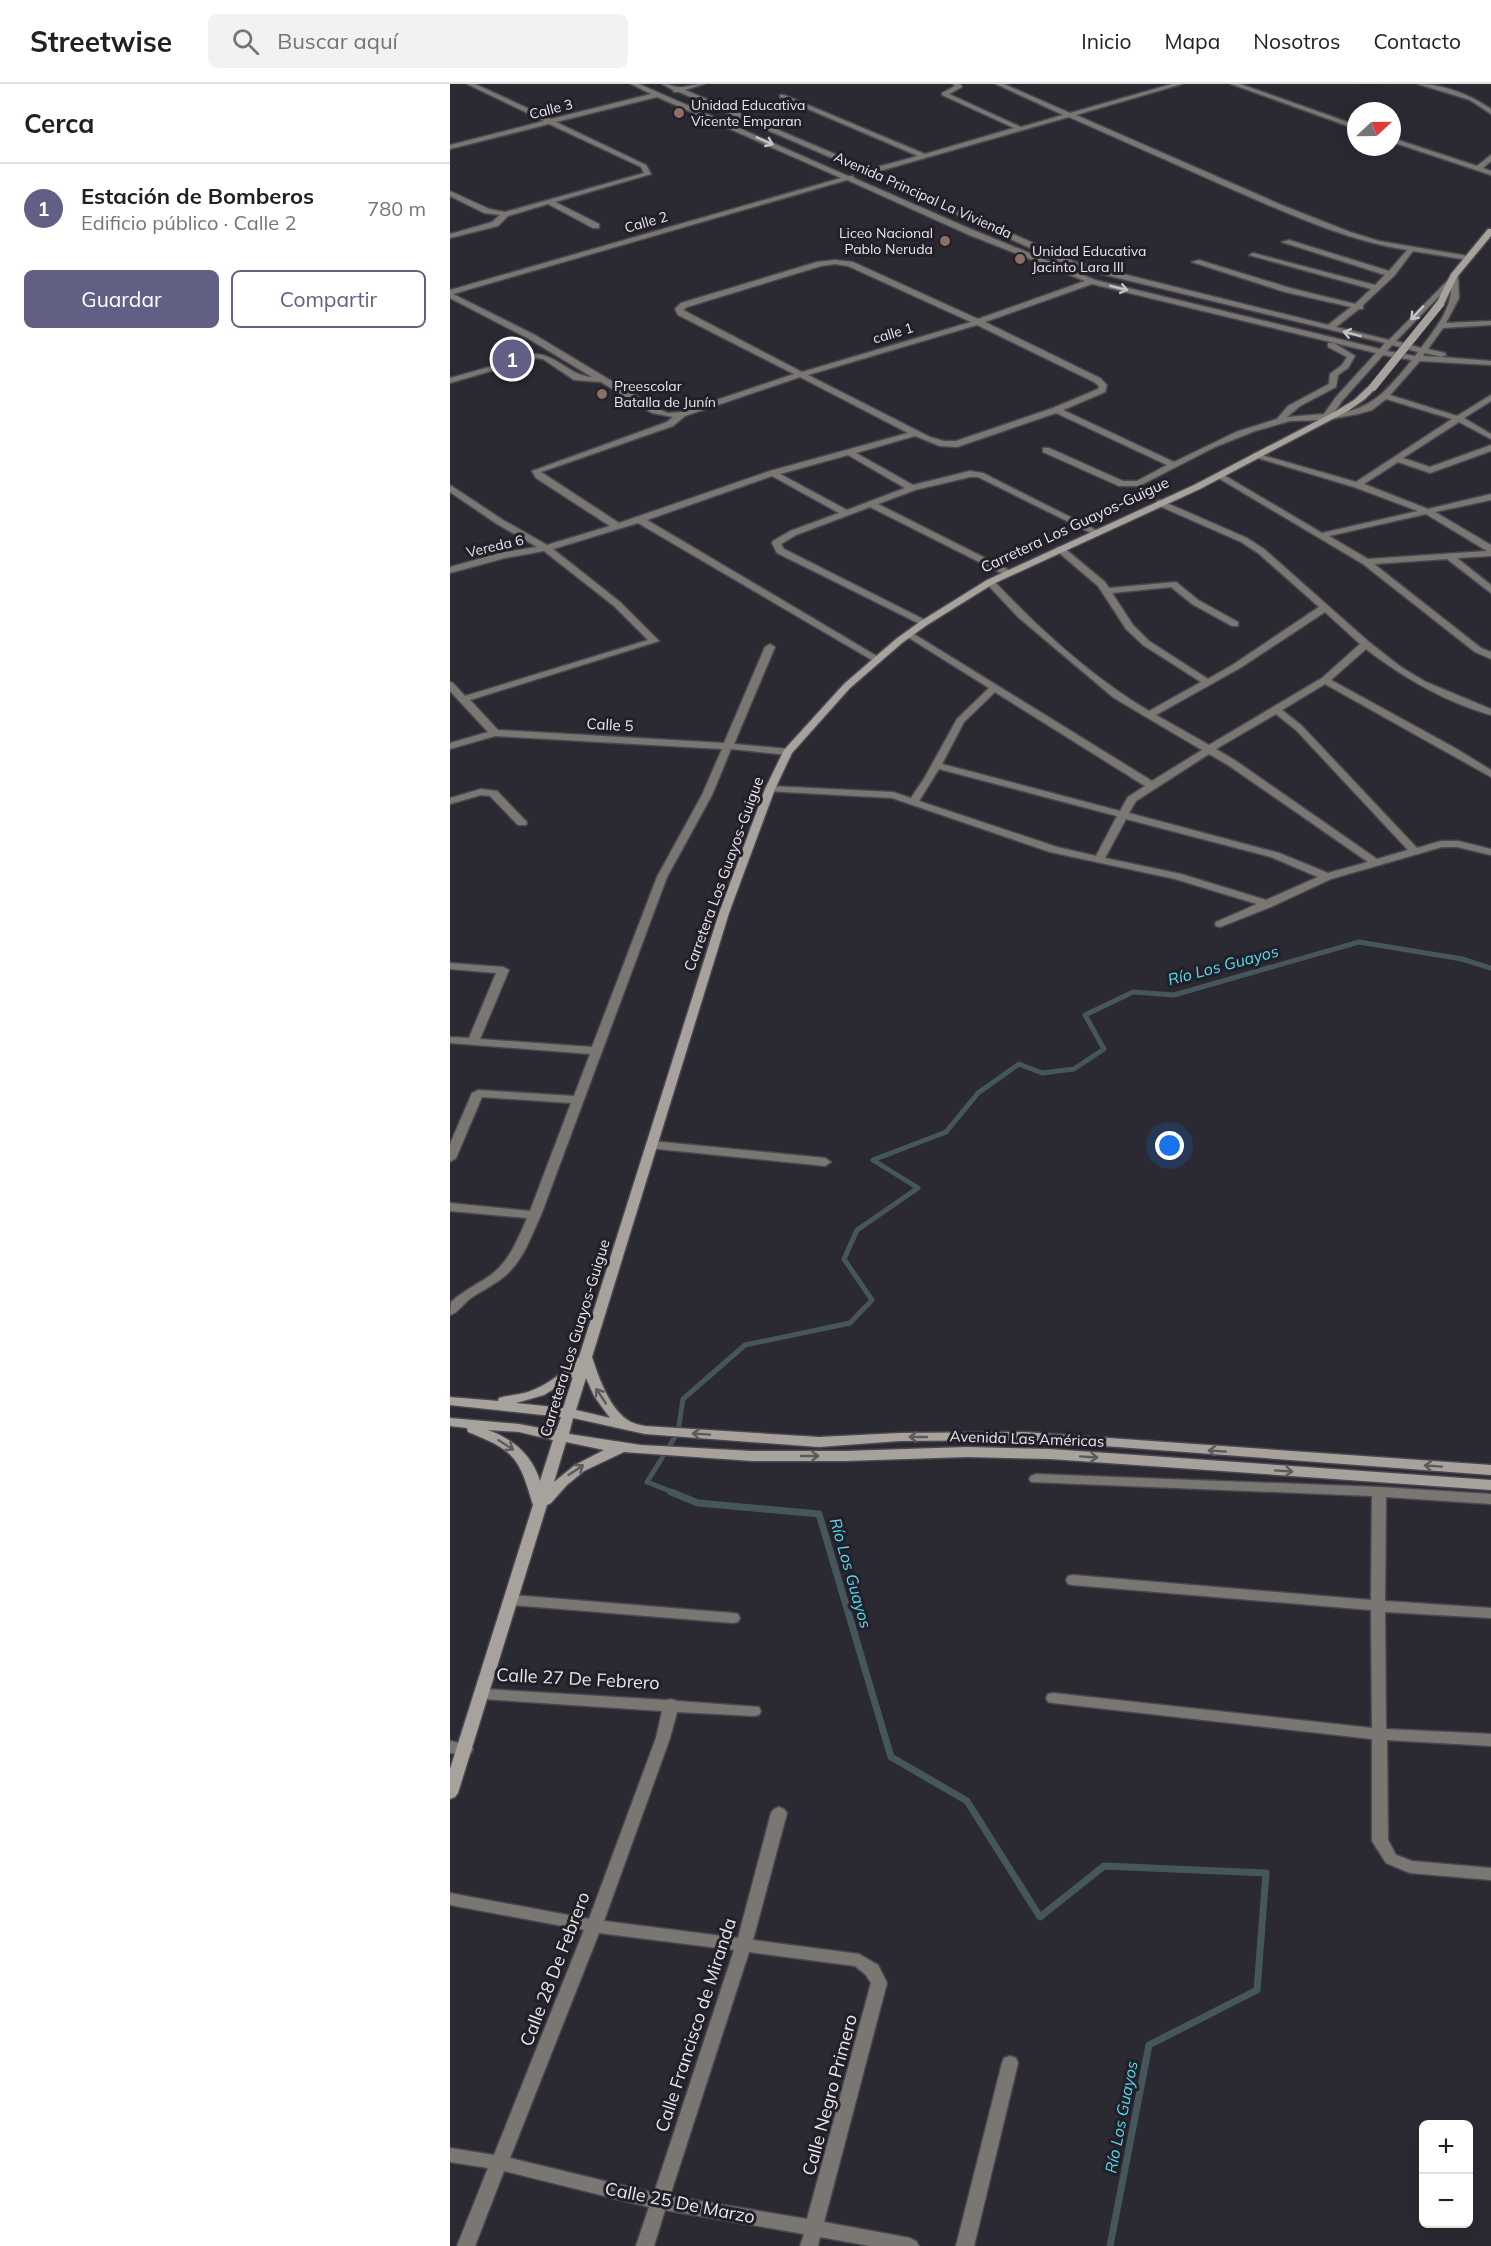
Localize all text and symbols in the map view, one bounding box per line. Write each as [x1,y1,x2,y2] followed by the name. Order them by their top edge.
[208,14,628,68] search box
[30,24,172,59] text: Streetwise
[229,25,262,58] icon: search
[277,27,398,55] text: Buscar aquí
[1081,28,1131,54] text: Inicio
[1164,28,1220,54] text: Mapa
[1253,28,1340,54] text: Nosotros
[1373,28,1461,54] text: Contacto
[527,95,575,123] street label: Calle 3
[691,96,805,130] place label: Unidad Educativa Vicente Emparan
[1347,102,1401,156] north arrow
[672,106,686,120] marker: Unidad Educativa Vicente Emparan
[24,107,94,140] text: Cerca
[755,136,774,147] one-way arrow
[831,148,1015,242] street label: Avenida Principal La Vivienda
[81,182,314,210] text: Estación de Bomberos
[38,196,50,221] text: 1
[367,196,426,221] text: 780 m
[622,207,670,237] street label: Calle 2
[81,210,296,235] text: Edificio público · Calle 2
[839,224,933,258] place label: Liceo Nacional Pablo Neruda
[938,234,952,248] marker: Liceo Nacional Pablo Neruda
[1032,242,1146,276] place label: Unidad Educativa Jacinto Lara III
[1013,252,1027,266] marker: Unidad Educativa Jacinto Lara III
[24,270,219,328] button: Guardar
[231,270,426,328] button: Compartir
[1109,283,1128,295] one-way arrow
[1410,306,1424,321] one-way arrow
[870,318,916,348] street label: calle 1
[1342,327,1361,339] one-way arrow
[492,336,532,382] pin: 1
[614,377,716,411] place label: Preescolar Batalla de Junín
[595,387,609,401] marker: Preescolar Batalla de Junín
[978,473,1172,577] street label: Carretera Los Guayos-Guigue
[465,531,525,561] street label: Vereda 6
[586,714,634,735] street label: Calle 5
[679,774,768,974] street label: Carretera Los Guayos-Guigue
[1165,941,1281,989] water label: Río Los Guayos
[1155,1131,1184,1160] your location
[535,1237,614,1439] street label: Carretera Los Guayos-Guigue
[595,1388,608,1405] one-way arrow
[949,1426,1105,1451] street label: Avenida Las Américas
[691,1428,711,1439] one-way arrow
[908,1431,928,1443] one-way arrow
[497,1438,514,1451] one-way arrow
[1208,1445,1228,1456] one-way arrow
[800,1450,820,1462] one-way arrow
[1079,1452,1099,1463] one-way arrow
[1423,1460,1443,1471] one-way arrow
[567,1464,584,1476] one-way arrow
[1273,1465,1293,1476] one-way arrow
[826,1515,876,1631] water label: Río Los Guayos
[496,1663,660,1694] street label: Calle 27 De Febrero
[515,1888,595,2049] street label: Calle 28 De Febrero
[650,1915,741,2135] street label: Calle Francisco de Miranda
[797,2012,862,2178] street label: Calle Negro Primero
[1100,2059,1142,2175] water label: Río Los Guayos
[1419,2120,1473,2228] map controls
[1419,2120,1473,2174] button: +
[1419,2174,1473,2228] button: −
[603,2177,757,2228] street label: Calle 25 De Marzo

